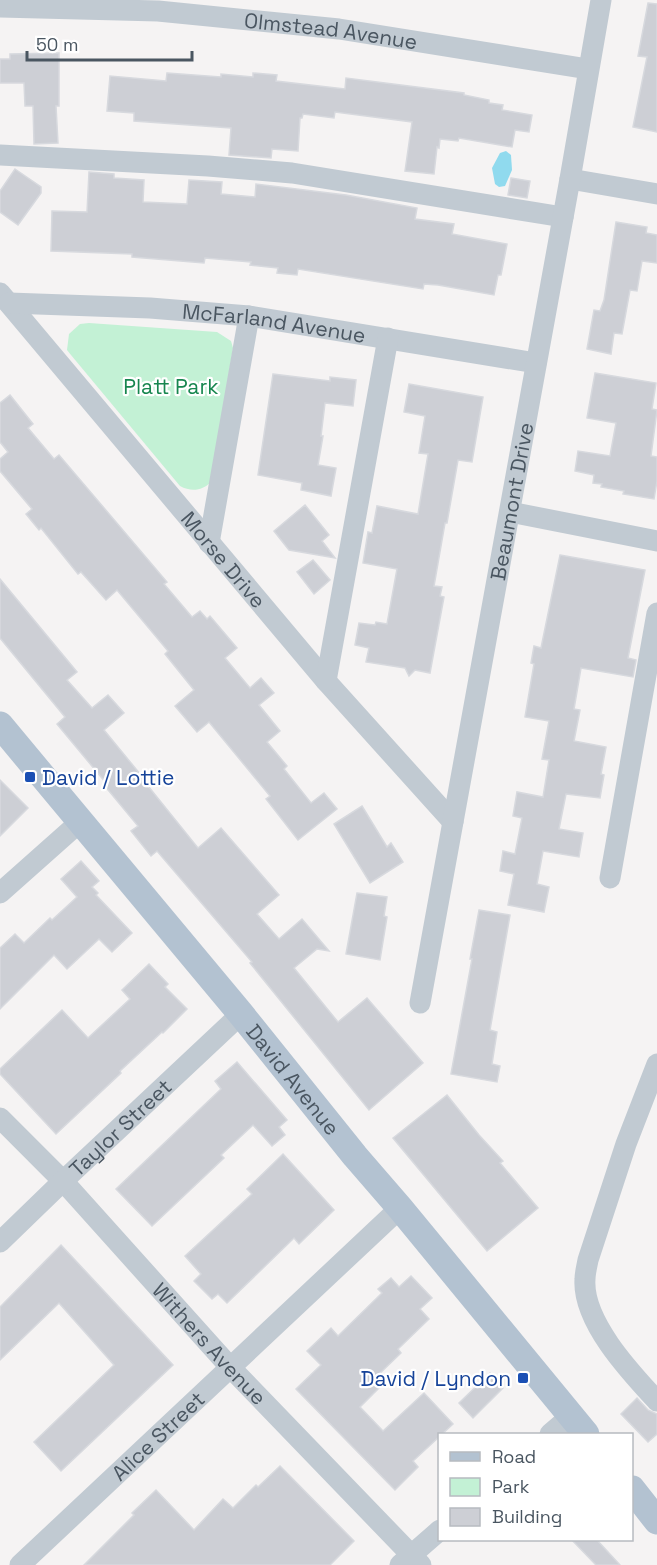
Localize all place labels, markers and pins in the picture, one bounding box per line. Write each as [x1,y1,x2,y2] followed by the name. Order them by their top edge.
[42,764,174,791] place label: David / Lottie
[23,770,37,784] marker: David / Lottie
[361,1365,511,1392] place label: David / Lyndon
[516,1371,530,1385] marker: David / Lyndon

